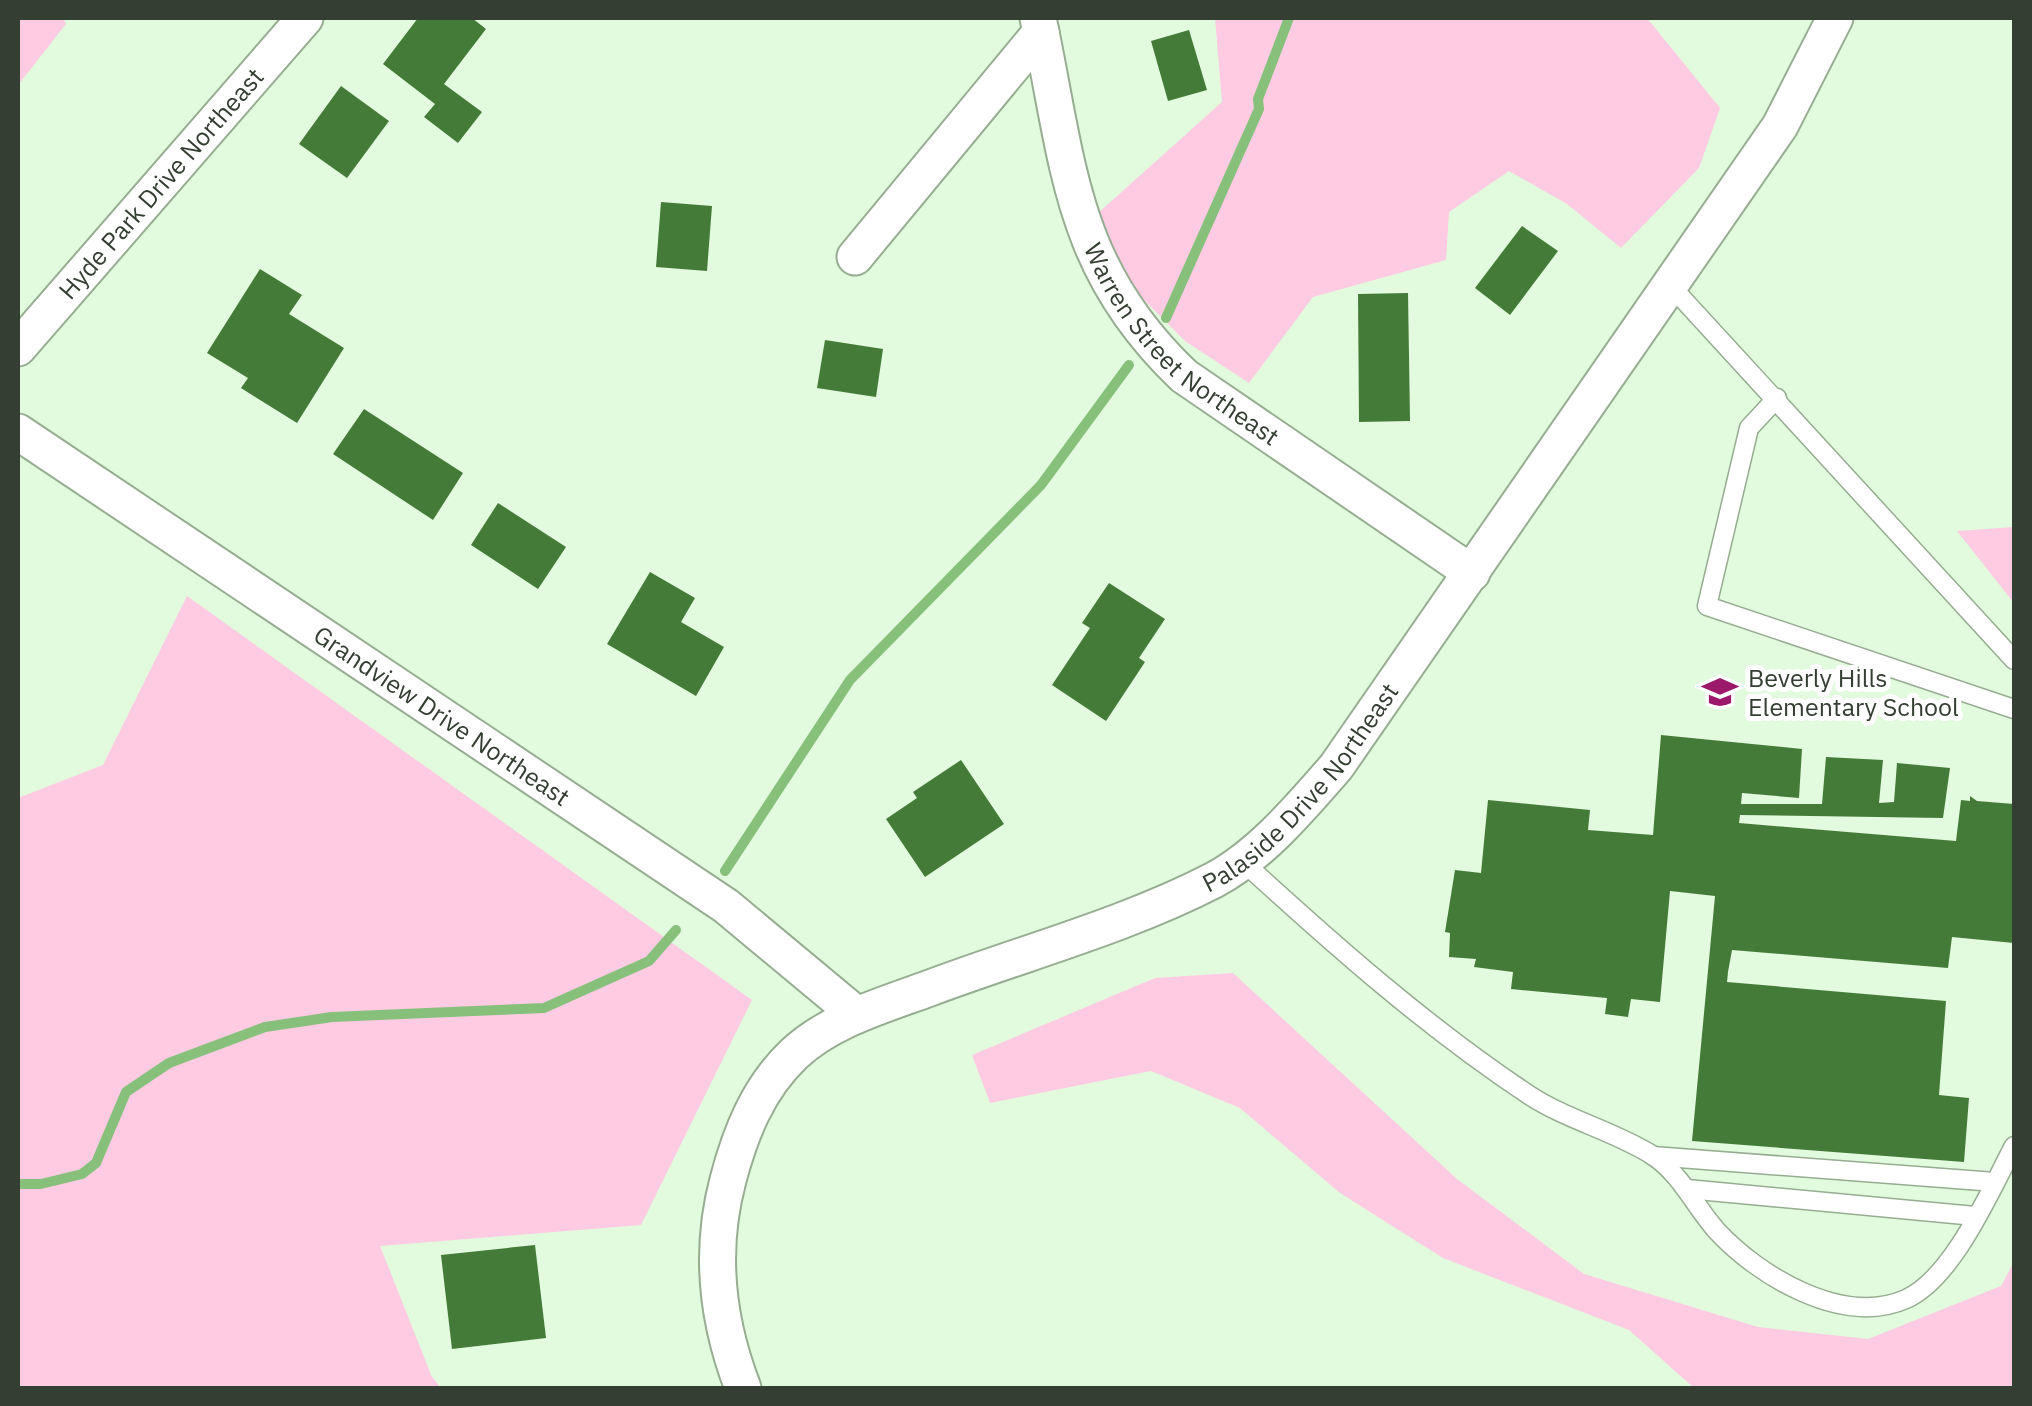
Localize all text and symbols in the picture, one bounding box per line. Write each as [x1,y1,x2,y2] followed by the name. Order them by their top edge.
[51,60,270,306] street label: Hyde Park Drive Northeast
[1077,238,1286,452] street label: Warren Street Northeast
[308,618,577,813] street label: Grandview Drive Northeast
[1748,661,1959,723] place label: Beverly Hills Elementary School
[1701,673,1739,711] school or university icon: Beverly Hills Elementary School
[1196,676,1405,899] street label: Palaside Drive Northeast

